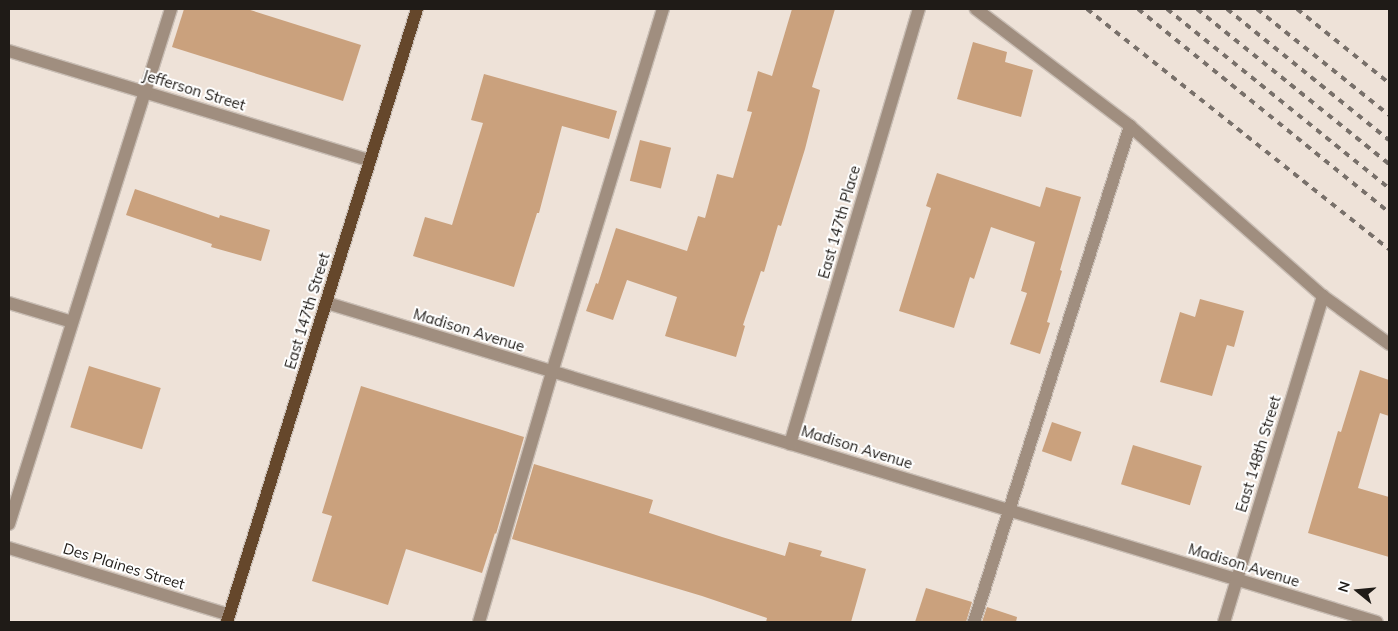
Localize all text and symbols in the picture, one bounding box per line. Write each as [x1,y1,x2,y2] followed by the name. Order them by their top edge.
[140,66,248,114] street label: Jefferson Street
[814,163,864,281] street label: East 147th Place
[281,251,333,371] street label: East 147th Street
[411,305,527,355] street label: Madison Avenue
[1232,394,1284,514] street label: East 148th Street
[799,422,915,472] street label: Madison Avenue
[61,539,187,593] street label: Des Plaines Street
[1186,540,1302,590] street label: Madison Avenue
[1333,566,1383,616] north arrow
[1334,579,1354,594] text: N

